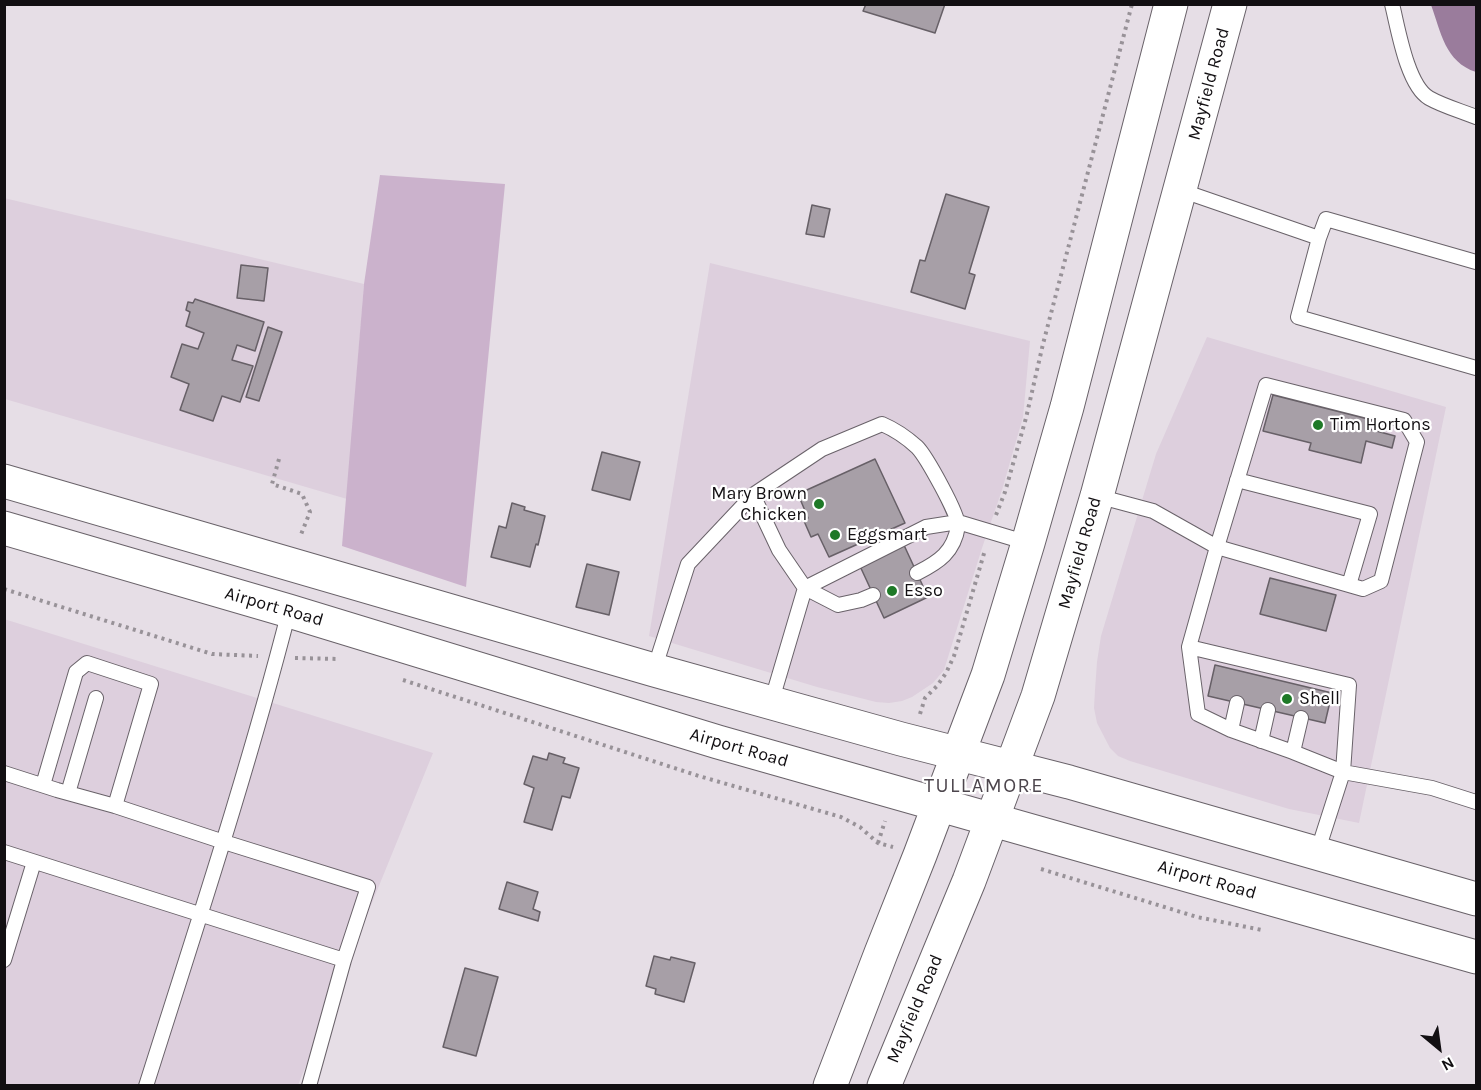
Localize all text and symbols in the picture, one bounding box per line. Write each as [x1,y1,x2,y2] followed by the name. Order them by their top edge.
[1184,25,1234,143] street label: Mayfield Road
[1330,414,1431,436] place label: Tim Hortons
[1311,418,1325,432] marker: Tim Hortons
[711,483,807,526] place label: Mary Brown Chicken
[1054,494,1106,612] street label: Mayfield Road
[812,497,826,511] marker: Mary Brown Chicken
[847,524,927,546] place label: Eggsmart
[828,528,842,542] marker: Eggsmart
[904,580,943,602] place label: Esso
[222,583,326,631] street label: Airport Road
[885,584,899,598] marker: Esso
[1299,688,1340,710] place label: Shell
[1280,692,1294,706] marker: Shell
[687,724,791,772] street label: Airport Road
[924,774,1044,798] district label: TULLAMORE
[1155,856,1259,904] street label: Airport Road
[882,952,948,1066] street label: Mayfield Road
[1409,1018,1469,1078] north arrow
[1438,1053,1458,1075] text: N

